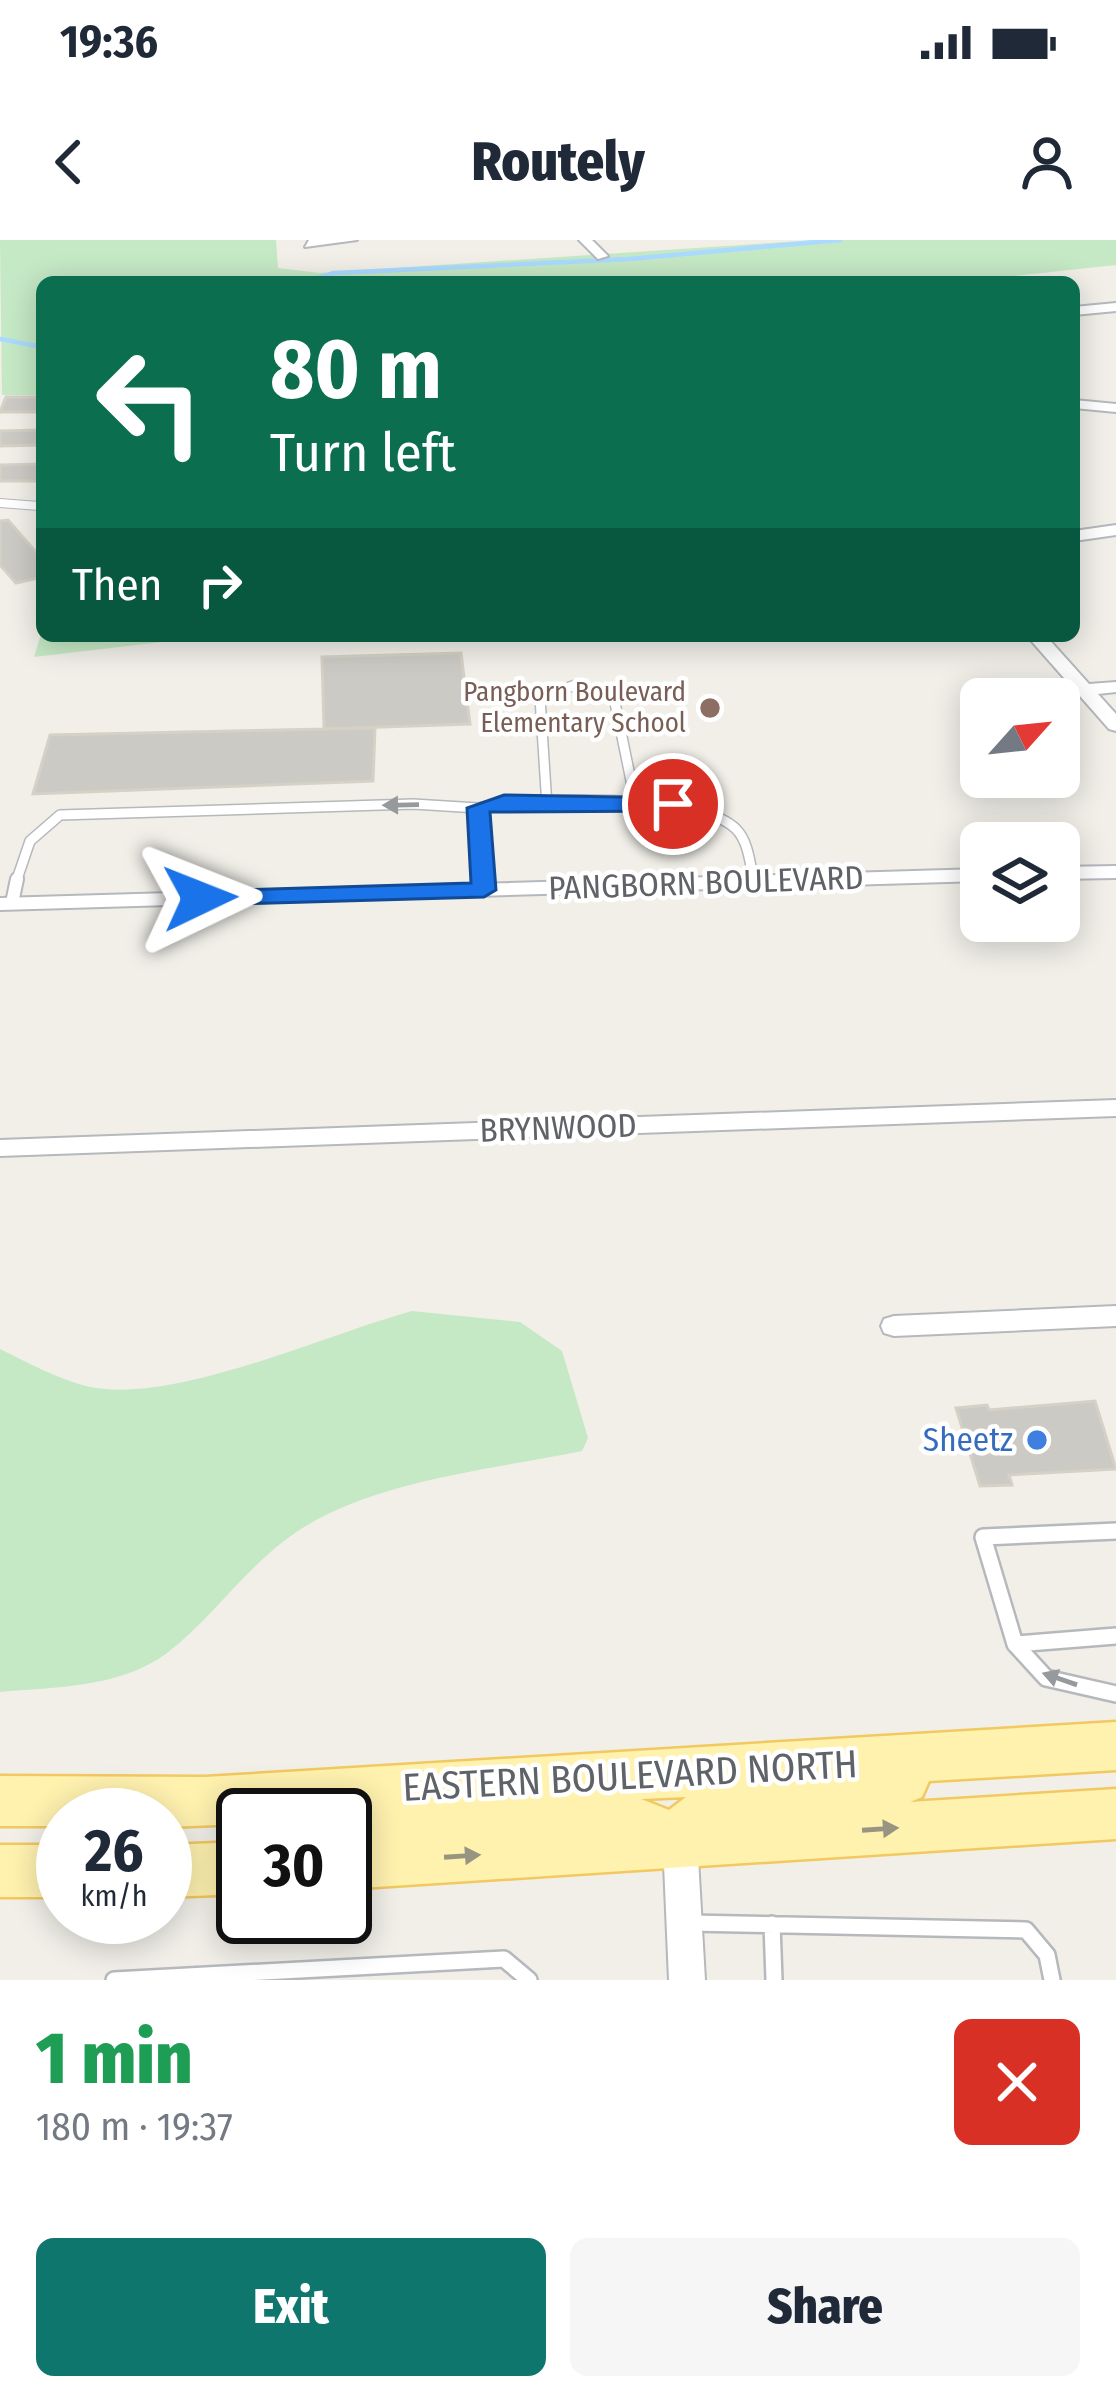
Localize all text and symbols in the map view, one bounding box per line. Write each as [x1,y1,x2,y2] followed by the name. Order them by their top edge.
[60,15,158,69] text: 19:36
[36,129,102,195] icon: back
[1014,129,1080,195] icon: person
[471,130,645,194] text: Routely
[270,319,442,420] text: 80 m
[72,324,228,480] icon: left
[270,421,456,485] text: Turn left
[187,552,253,618] icon: right
[72,558,163,612] text: Then
[463,676,686,739] place label: Pangborn Boulevard Elementary School
[960,678,1080,798] north arrow
[960,678,1080,942] map controls
[697,695,723,721] marker: Pangborn Boulevard Elementary School
[622,753,724,855] pin
[640,771,706,837] icon: arrive
[381,795,419,814] one-way arrow
[960,822,1080,942] button: layers
[137,835,263,961] position arrow
[548,858,864,908] street label: PANGBORN BOULEVARD
[479,1105,637,1151] street label: BRYNWOOD
[923,1420,1013,1460] place label: Sheetz
[1024,1427,1050,1453] marker: Sheetz
[1042,1668,1078,1687] one-way arrow
[401,1741,859,1811] street label: EASTERN BOULEVARD NORTH
[216,1788,372,1944] speed limit sign: 30
[84,1815,144,1887] text: 26
[862,1819,899,1838] one-way arrow
[444,1847,481,1866] one-way arrow
[81,1878,147,1914] text: km/h
[36,2016,193,2102] text: 1 min
[954,2019,1080,2145] button: close
[36,2104,233,2150] text: 180 m · 19:37
[36,2238,546,2376] button: Exit
[570,2238,1080,2376] button: Share

